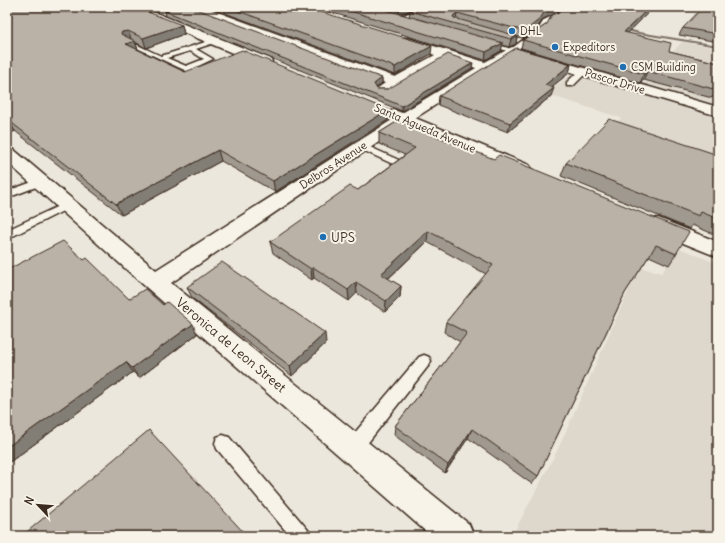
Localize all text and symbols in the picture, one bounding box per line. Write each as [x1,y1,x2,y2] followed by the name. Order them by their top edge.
[520,24,542,38] place label: DHL
[507,26,517,36] marker: DHL
[563,40,615,54] place label: Expeditors
[550,42,560,52] marker: Expeditors
[631,60,696,74] place label: CSM Building
[618,62,628,72] marker: CSM Building
[583,65,647,97] street label: Pascor Drive
[372,100,478,156] street label: Santa Agueda Avenue
[297,138,369,192] street label: Delbros Avenue
[331,229,355,246] place label: UPS
[318,232,328,242] marker: UPS
[172,294,290,396] street label: Veronica de Leon Street
[18,485,58,525] north arrow
[21,494,37,507] text: N

